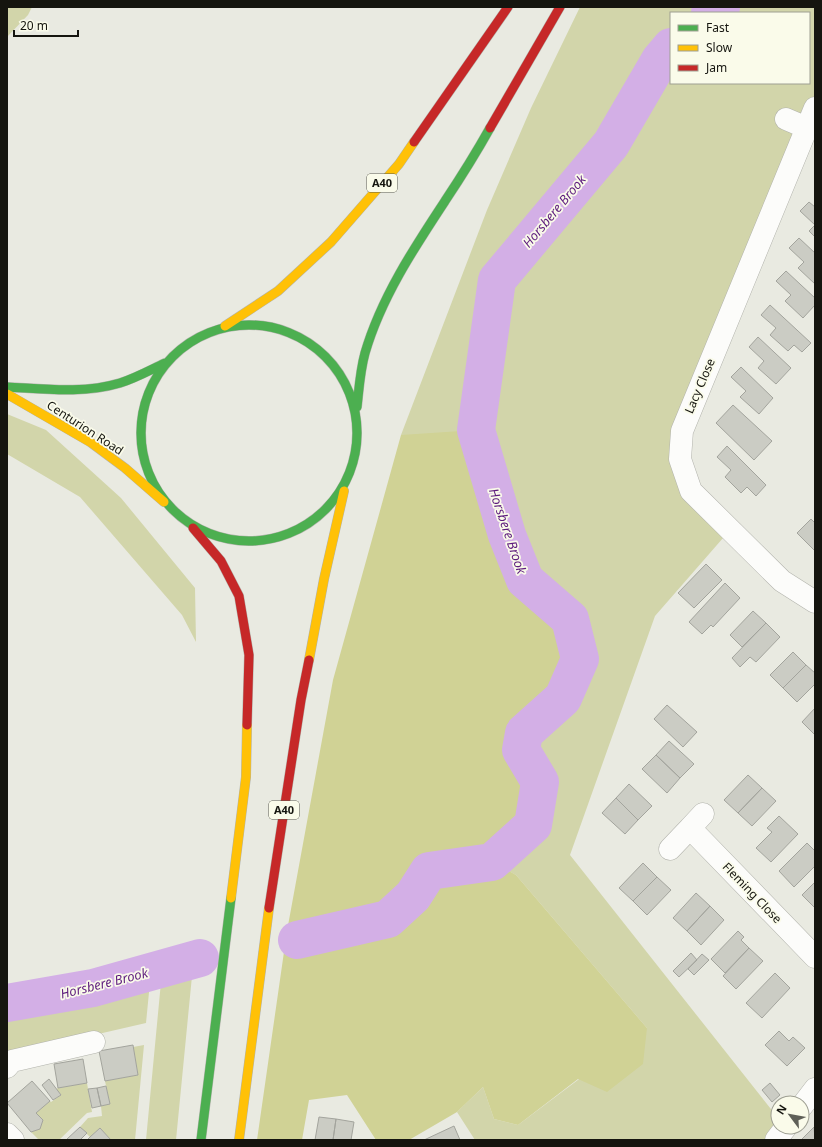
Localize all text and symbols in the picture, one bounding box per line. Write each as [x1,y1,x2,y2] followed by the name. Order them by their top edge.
[14,12,78,38] scale bar
[670,12,810,84] legend
[20,17,48,34] text: 20 m
[706,19,730,36] text: Fast
[706,39,733,56] text: Slow
[705,59,727,76] text: Jam
[518,170,590,251] water label: Horsbere Brook
[367,174,397,192] road number: A40
[680,355,719,416] street label: Lacy Close
[44,396,127,459] street label: Centurion Road
[485,486,531,577] water label: Horsbere Brook
[269,801,299,819] road number: A40
[719,858,786,927] street label: Fleming Close
[58,963,150,1003] water label: Horsbere Brook
[770,1095,810,1135] north arrow
[772,1102,790,1117] text: N

